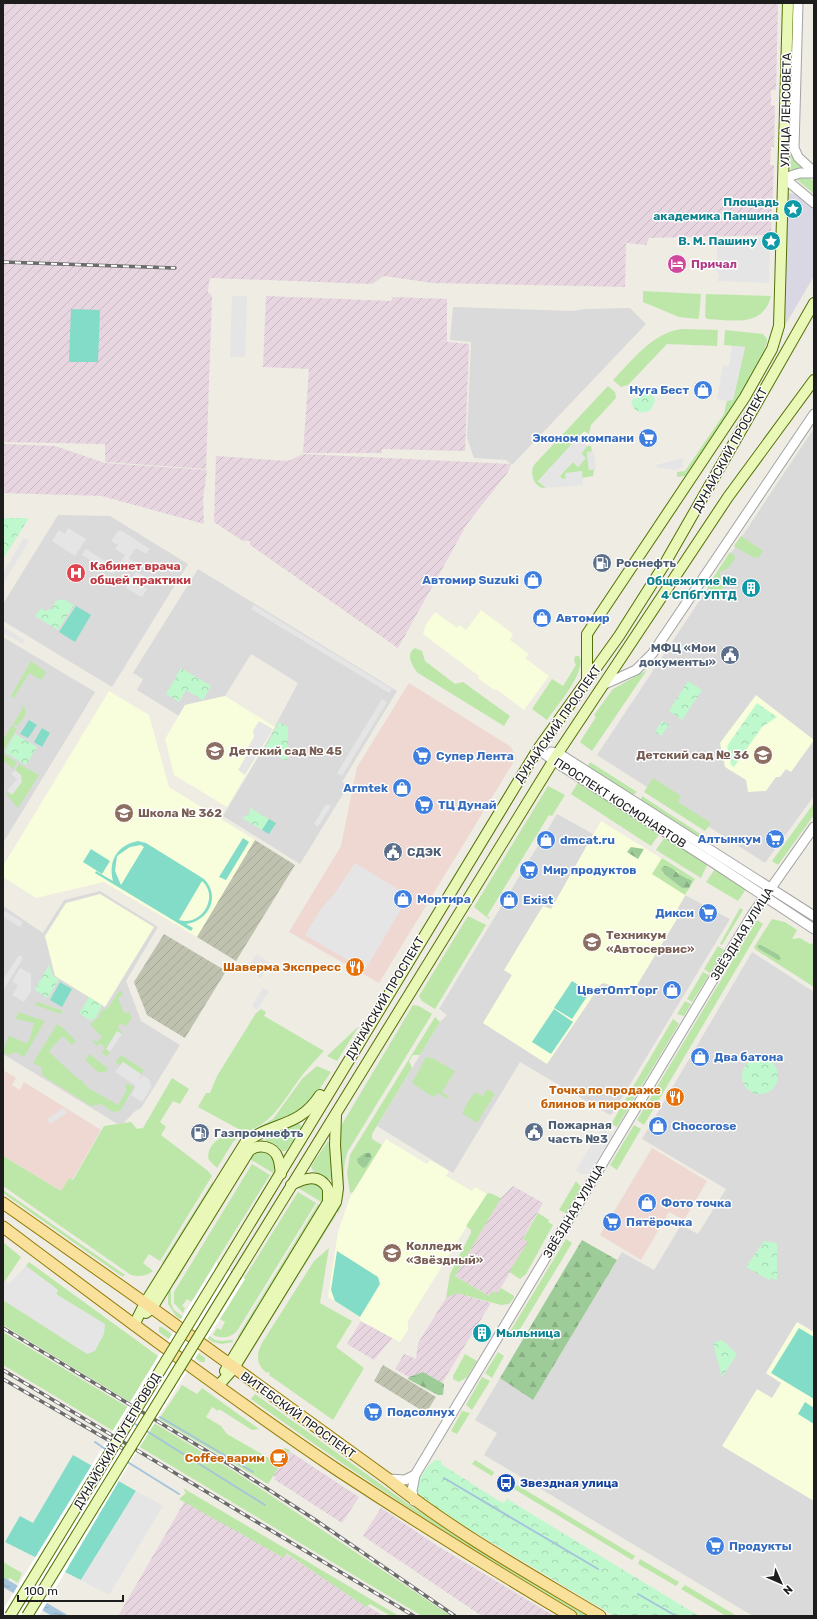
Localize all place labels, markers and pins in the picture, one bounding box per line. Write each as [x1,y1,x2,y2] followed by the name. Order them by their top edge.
[653,195,779,223] place label: Площадь академика Паншина
[782,198,804,220] place icon: Площадь академика Паншина
[760,230,782,252] place icon: В. М. Пашину
[678,234,757,248] place label: В. М. Пашину
[666,253,688,275] hotel icon: Причал
[691,257,737,271] place label: Причал
[692,379,714,401] shop icon: Нуга Бест
[629,383,689,397] place label: Нуга Бест
[637,427,659,449] supermarket icon: Эконом компани
[532,431,634,445] place label: Эконом компани
[591,552,613,574] fuel station icon: Роснефть
[616,556,677,570] place label: Роснефть
[90,559,191,587] place label: Кабинет врача общей практики
[65,562,87,584] hospital icon: Кабинет врача общей практики
[522,569,544,591] shop icon: Автомир Suzuki
[422,573,519,587] place label: Автомир Suzuki
[647,574,737,602] place label: Общежитие № 4 СПбГУПТД
[740,577,762,599] building icon: Общежитие № 4 СПбГУПТД
[531,607,553,629] shop icon: Автомир
[556,611,610,625] place label: Автомир
[639,641,717,669] place label: МФЦ «Мои документы»
[719,644,741,666] public building icon: МФЦ «Мои документы»
[204,740,226,762] school or university icon: Детский сад № 45
[229,744,342,758] place label: Детский сад № 45
[752,744,774,766] school or university icon: Детский сад № 36
[411,745,433,767] supermarket icon: Супер Лента
[636,748,749,762] place label: Детский сад № 36
[436,749,514,763] place label: Супер Лента
[391,777,413,799] shop icon: Armtek
[343,781,388,795] place label: Armtek
[413,794,435,816] supermarket icon: ТЦ Дунай
[438,798,497,812] place label: ТЦ Дунай
[113,802,135,824] school or university icon: Школа № 362
[138,806,222,820] place label: Школа № 362
[764,828,786,850] supermarket icon: Алтынкум
[535,829,557,851] shop icon: dmcat.ru
[698,832,761,846] place label: Алтынкум
[560,833,615,847] place label: dmcat.ru
[382,841,404,863] public building icon: СДЭК
[407,845,442,859] place label: СДЭК
[518,859,540,881] supermarket icon: Мир продуктов
[543,863,637,877] place label: Мир продуктов
[392,888,414,910] shop icon: Мортира
[498,889,520,911] shop icon: Exist
[417,892,471,906] place label: Мортира
[523,893,554,907] place label: Exist
[697,902,719,924] supermarket icon: Дикси
[655,906,694,920] place label: Дикси
[606,928,695,956] place label: Техникум «Автосервис»
[581,931,603,953] school or university icon: Техникум «Автосервис»
[344,956,366,978] restaurant icon: Шаверма Экспресс
[223,960,341,974] place label: Шаверма Экспресс
[661,979,683,1001] shop icon: ЦветОптТорг
[577,983,658,997] place label: ЦветОптТорг
[689,1046,711,1068] shop icon: Два батона
[714,1050,783,1064] place label: Два батона
[541,1083,661,1111] place label: Точка по продаже блинов и пирожков
[664,1086,686,1108] restaurant icon: Точка по продаже блинов и пирожков
[647,1115,669,1137] shop icon: Chocorose
[548,1118,612,1146] place label: Пожарная часть №3
[672,1119,736,1133] place label: Chocorose
[523,1121,545,1143] public building icon: Пожарная часть №3
[189,1122,211,1144] fuel station icon: Газпромнефть
[214,1126,304,1140] place label: Газпромнефть
[636,1192,658,1214] shop icon: Фото точка
[661,1196,731,1210] place label: Фото точка
[601,1211,623,1233] supermarket icon: Пятёрочка
[626,1215,692,1229] place label: Пятёрочка
[406,1239,484,1267] place label: Колледж «Звёздный»
[381,1242,403,1264] school or university icon: Колледж «Звёздный»
[471,1322,493,1344] building icon: Мыльница
[496,1326,560,1340] place label: Мыльница
[362,1401,384,1423] supermarket icon: Подсолнух
[387,1405,455,1419] place label: Подсолнух
[268,1447,290,1469] cafe icon: Coffee варим
[185,1451,265,1465] place label: Coffee варим
[495,1472,517,1494] bus stop icon: Звездная улица
[520,1476,618,1490] place label: Звездная улица
[704,1535,726,1557] supermarket icon: Продукты
[729,1539,792,1553] place label: Продукты

